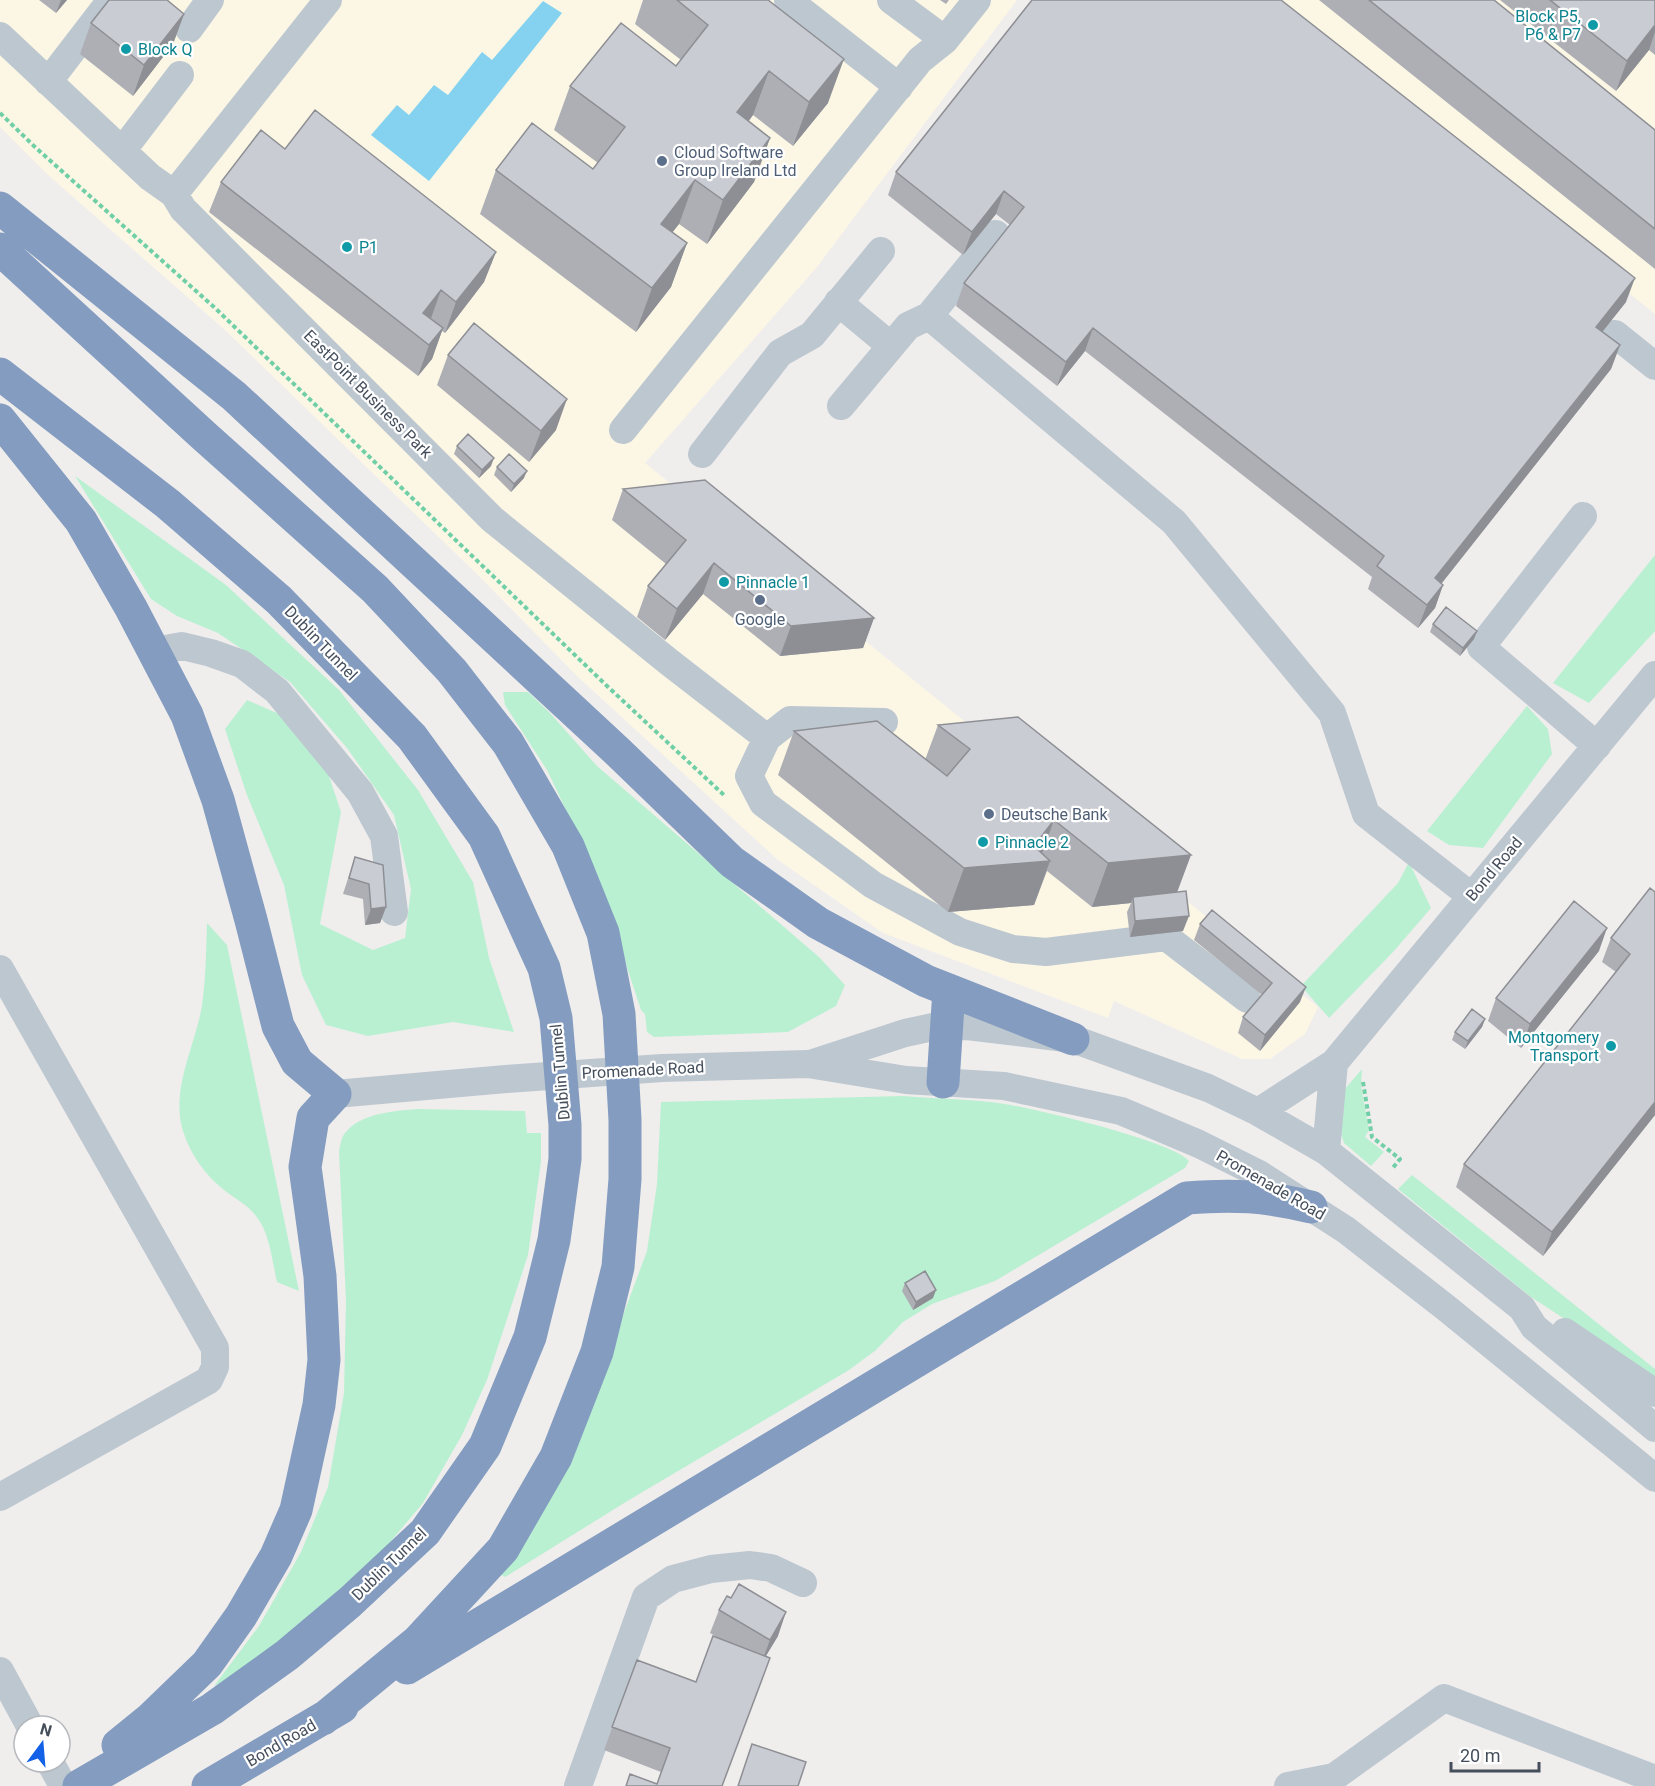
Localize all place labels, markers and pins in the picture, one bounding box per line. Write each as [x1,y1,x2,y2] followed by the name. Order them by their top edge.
[1515,7,1581,44] place label: Block P5, P6 & P7
[1586,18,1600,32] marker: Block P5, P6 & P7
[138,40,192,59] place label: Block Q
[119,42,133,56] marker: Block Q
[674,143,796,180] place label: Cloud Software Group Ireland Ltd
[655,154,669,168] marker: Cloud Software Group Ireland Ltd
[359,238,378,257] place label: P1
[340,240,354,254] marker: P1
[736,573,810,592] place label: Pinnacle 1
[717,575,731,589] marker: Pinnacle 1
[753,593,767,607] marker: Google
[735,610,785,629] place label: Google
[1001,805,1108,824] place label: Deutsche Bank
[982,807,996,821] marker: Deutsche Bank
[995,833,1069,852] place label: Pinnacle 2
[976,835,990,849] marker: Pinnacle 2
[1508,1028,1599,1065] place label: Montgomery Transport
[1604,1039,1618,1053] marker: Montgomery Transport

